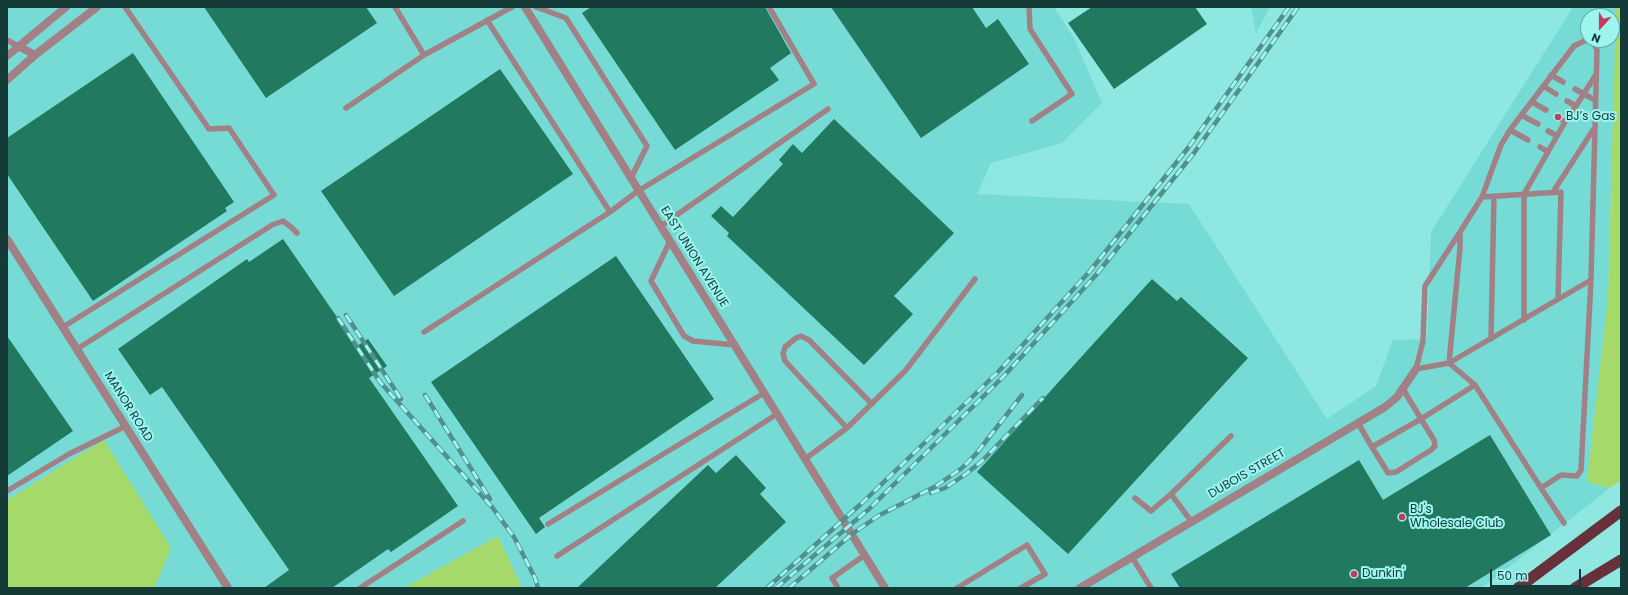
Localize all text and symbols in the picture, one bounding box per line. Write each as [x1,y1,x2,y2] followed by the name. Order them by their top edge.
[1580,8,1620,48] north arrow
[1589,29,1603,47] text: N
[1566,110,1616,124] place label: BJ’s Gas
[1553,112,1563,122] marker: BJ’s Gas
[657,204,731,310] street label: EAST UNION AVENUE
[101,369,155,445] street label: MANOR ROAD
[1206,446,1288,502] street label: DUBOIS STREET
[1410,503,1503,531] place label: BJ's Wholesale Club
[1397,512,1407,522] marker: BJ's Wholesale Club
[1492,561,1583,587] scale bar
[1362,567,1405,581] place label: Dunkin'
[1497,567,1528,584] text: 50 m
[1349,569,1359,579] marker: Dunkin'

